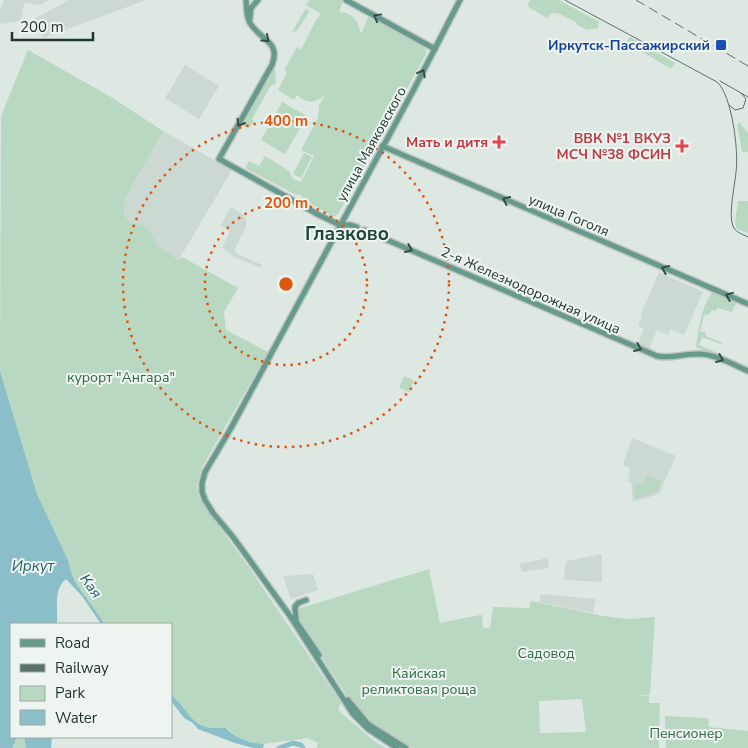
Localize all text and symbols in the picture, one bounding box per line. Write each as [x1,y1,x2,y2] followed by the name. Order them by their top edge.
[12,10,94,42] scale bar
[373,13,382,23] one-way arrow
[20,17,64,37] text: 200 m
[260,33,269,42] one-way arrow
[548,36,710,55] place label: Иркутск-Пассажирский
[714,38,728,52] marker: Иркутск-Пассажирский
[416,69,426,78] one-way arrow
[332,83,411,205] street label: улица Маяковского
[264,111,308,131] text: 400 m
[236,118,246,127] one-way arrow
[557,129,671,164] place label: ВВК №1 ВКУЗ МСЧ №38 ФСИН
[406,133,488,152] place label: Мать и дитя
[492,135,506,149] marker: Мать и дитя
[675,139,689,153] marker: ВВК №1 ВКУЗ МСЧ №38 ФСИН
[526,190,612,241] street label: улица Гоголя
[264,193,308,213] text: 200 m
[502,196,511,207] one-way arrow
[305,221,389,247] district label: Глазково
[404,242,413,253] one-way arrow
[438,242,624,339] street label: 2-я Железнодорожная улица
[661,264,670,275] one-way arrow
[277,275,295,293] centre of rings
[725,292,734,302] one-way arrow
[633,342,642,353] one-way arrow
[715,353,724,364] one-way arrow
[67,368,175,387] park label: курорт "Ангара"
[12,556,56,576] water label: Иркут
[75,570,107,602] water label: Кая
[10,623,172,738] legend
[55,633,90,653] text: Road
[518,644,574,663] park label: Садовод
[55,658,109,678] text: Railway
[361,664,477,699] park label: Кайская реликтовая роща
[55,683,85,703] text: Park
[55,708,98,728] text: Water
[649,724,723,743] park label: Пенсионер

